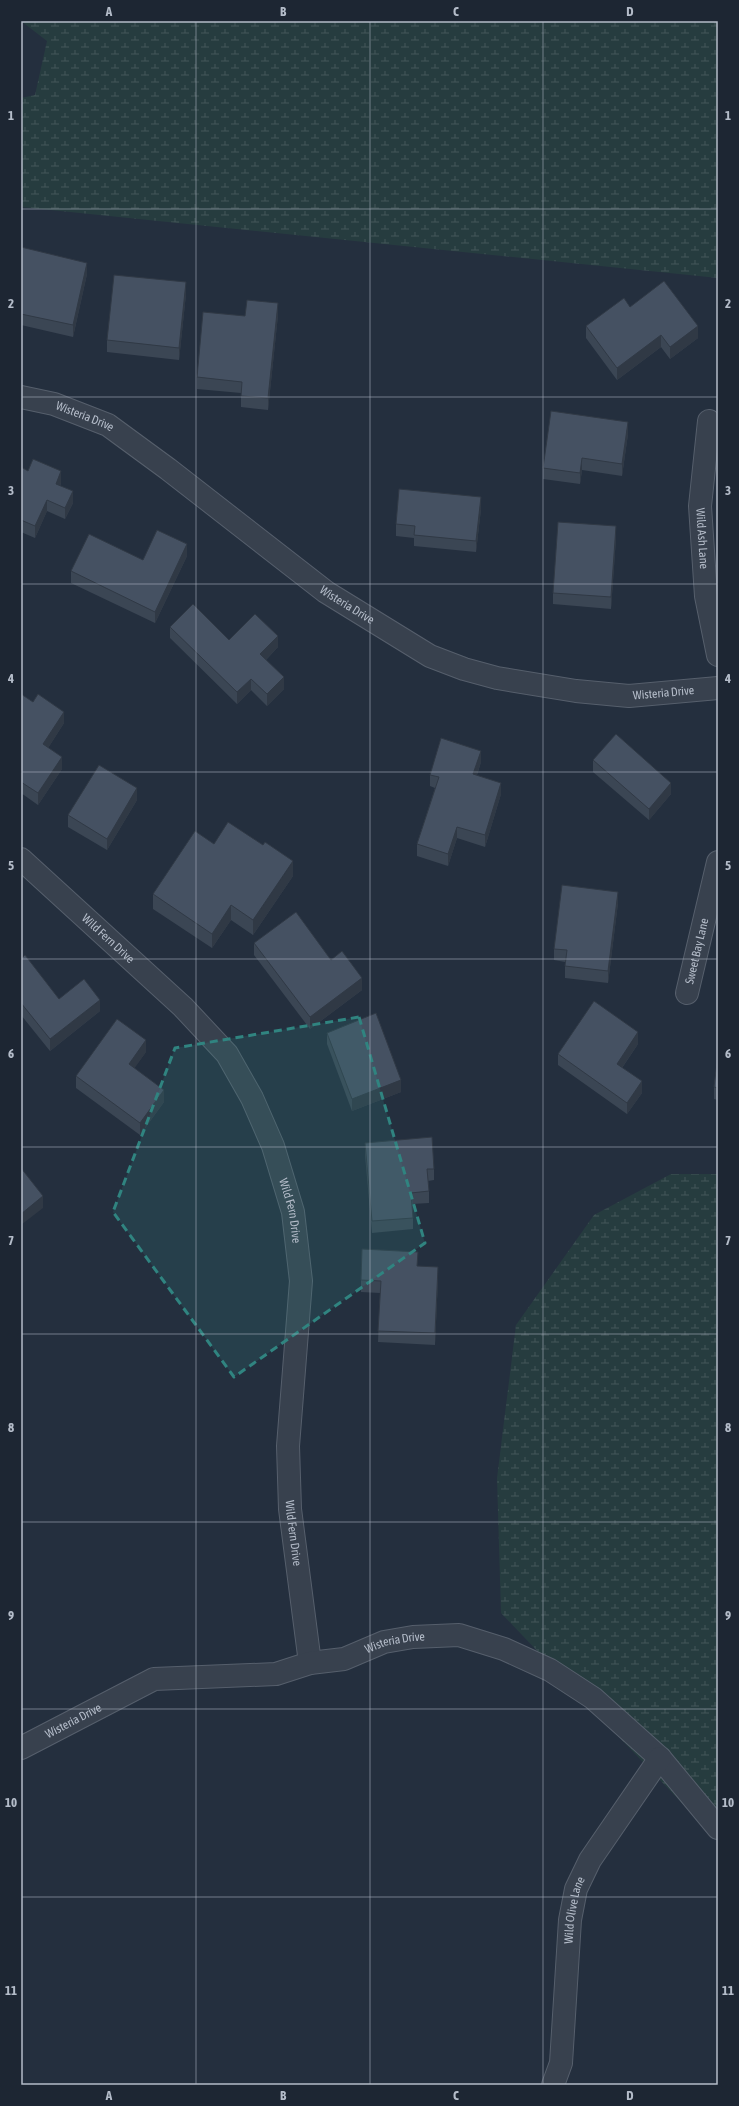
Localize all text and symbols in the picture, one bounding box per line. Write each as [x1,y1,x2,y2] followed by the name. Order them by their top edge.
[105,4,113,19] text: A
[280,4,287,19] text: B
[453,4,459,19] text: C
[626,4,634,19] text: D
[8,108,14,123] text: 1
[725,108,731,123] text: 1
[8,296,14,311] text: 2
[725,296,731,311] text: 2
[54,398,117,434] street label: Wisteria Drive
[8,483,14,498] text: 3
[725,483,731,498] text: 3
[693,508,711,569] street label: Wild Ash Lane
[317,583,377,627] street label: Wisteria Drive
[7,671,14,686] text: 4
[724,671,731,686] text: 4
[632,683,695,703] street label: Wisteria Drive
[8,858,14,873] text: 5
[725,858,731,873] text: 5
[79,911,137,966] street label: Wild Fern Drive
[682,917,711,986] street label: Sweet Bay Lane
[8,1046,14,1061] text: 6
[725,1046,731,1061] text: 6
[276,1177,304,1244] street label: Wild Fern Drive
[8,1233,14,1248] text: 7
[725,1233,731,1248] text: 7
[8,1420,14,1435] text: 8
[725,1420,731,1435] text: 8
[283,1500,304,1567] street label: Wild Fern Drive
[8,1608,14,1623] text: 9
[725,1608,731,1623] text: 9
[363,1629,425,1656] street label: Wisteria Drive
[43,1700,104,1741] street label: Wisteria Drive
[5,1795,17,1810] text: 10
[722,1795,734,1810] text: 10
[562,1874,588,1944] street label: Wild Olive Lane
[5,1983,17,1998] text: 11
[722,1983,734,1998] text: 11
[105,2088,113,2103] text: A
[280,2088,287,2103] text: B
[453,2088,459,2103] text: C
[626,2088,634,2103] text: D

